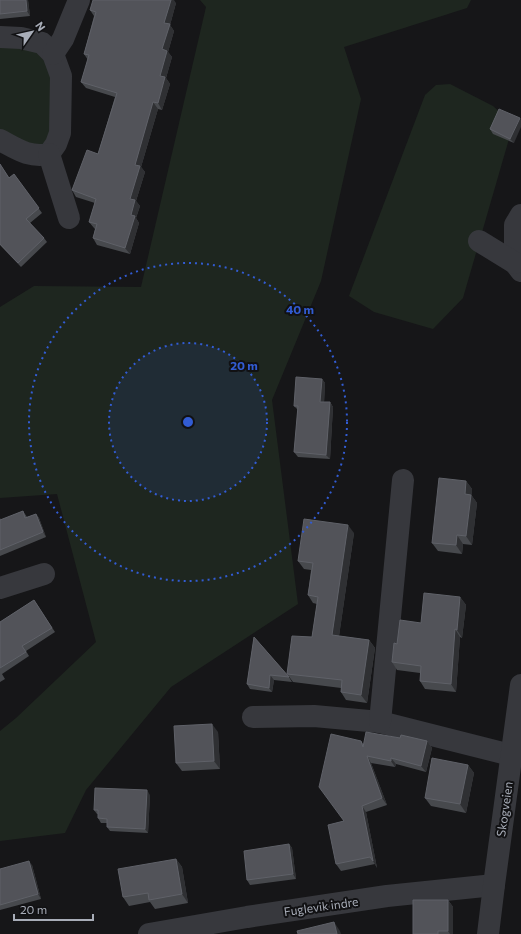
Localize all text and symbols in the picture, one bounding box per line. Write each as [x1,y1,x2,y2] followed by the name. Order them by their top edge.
[12,12,52,52] north arrow
[33,19,48,33] text: N
[286,302,314,316] text: 40 m
[230,358,258,372] text: 20 m
[181,415,195,429] centre of rings
[493,781,515,837] street label: Skogveien
[283,894,359,918] street label: Fuglevik indre
[14,896,93,922] scale bar
[20,902,47,916] text: 20 m

